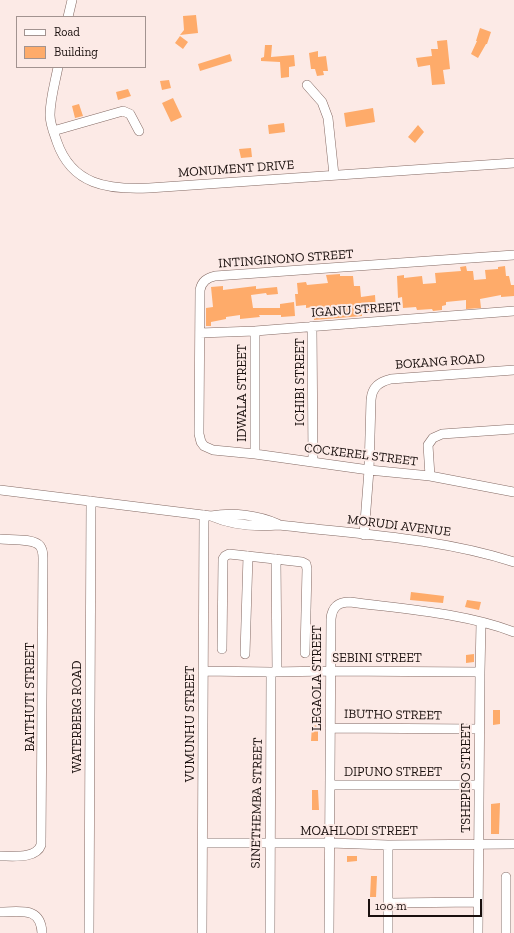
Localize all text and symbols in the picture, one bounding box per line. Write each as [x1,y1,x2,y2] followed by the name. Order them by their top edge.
[16,16,146,68] legend
[54,25,80,39] text: Road
[54,45,98,59] text: Building
[177,157,295,181] street label: MONUMENT DRIVE
[218,246,354,272] street label: INTINGINONO STREET
[311,299,401,321] street label: IGANU STREET
[292,338,308,426] street label: ICHIBI STREET
[234,344,250,442] street label: IDWALA STREET
[395,351,485,373] street label: BOKANG ROAD
[303,440,419,470] street label: COCKEREL STREET
[346,512,452,540] street label: MORUDI AVENUE
[309,625,325,731] street label: LEGAOLA STREET
[22,643,38,751] street label: BAITHUTI STREET
[332,650,422,666] street label: SEBINI STREET
[69,661,85,773] street label: WATERBERG ROAD
[182,666,198,782] street label: VUMUNHU STREET
[344,706,442,724] street label: IBUTHO STREET
[458,723,474,833] street label: TSHEPISO STREET
[248,738,266,868] street label: SINETHEMBA STREET
[344,764,442,780] street label: DIPUNO STREET
[300,823,418,839] street label: MOAHLODI STREET
[370,891,484,917] scale bar
[375,899,407,913] text: 100 m

